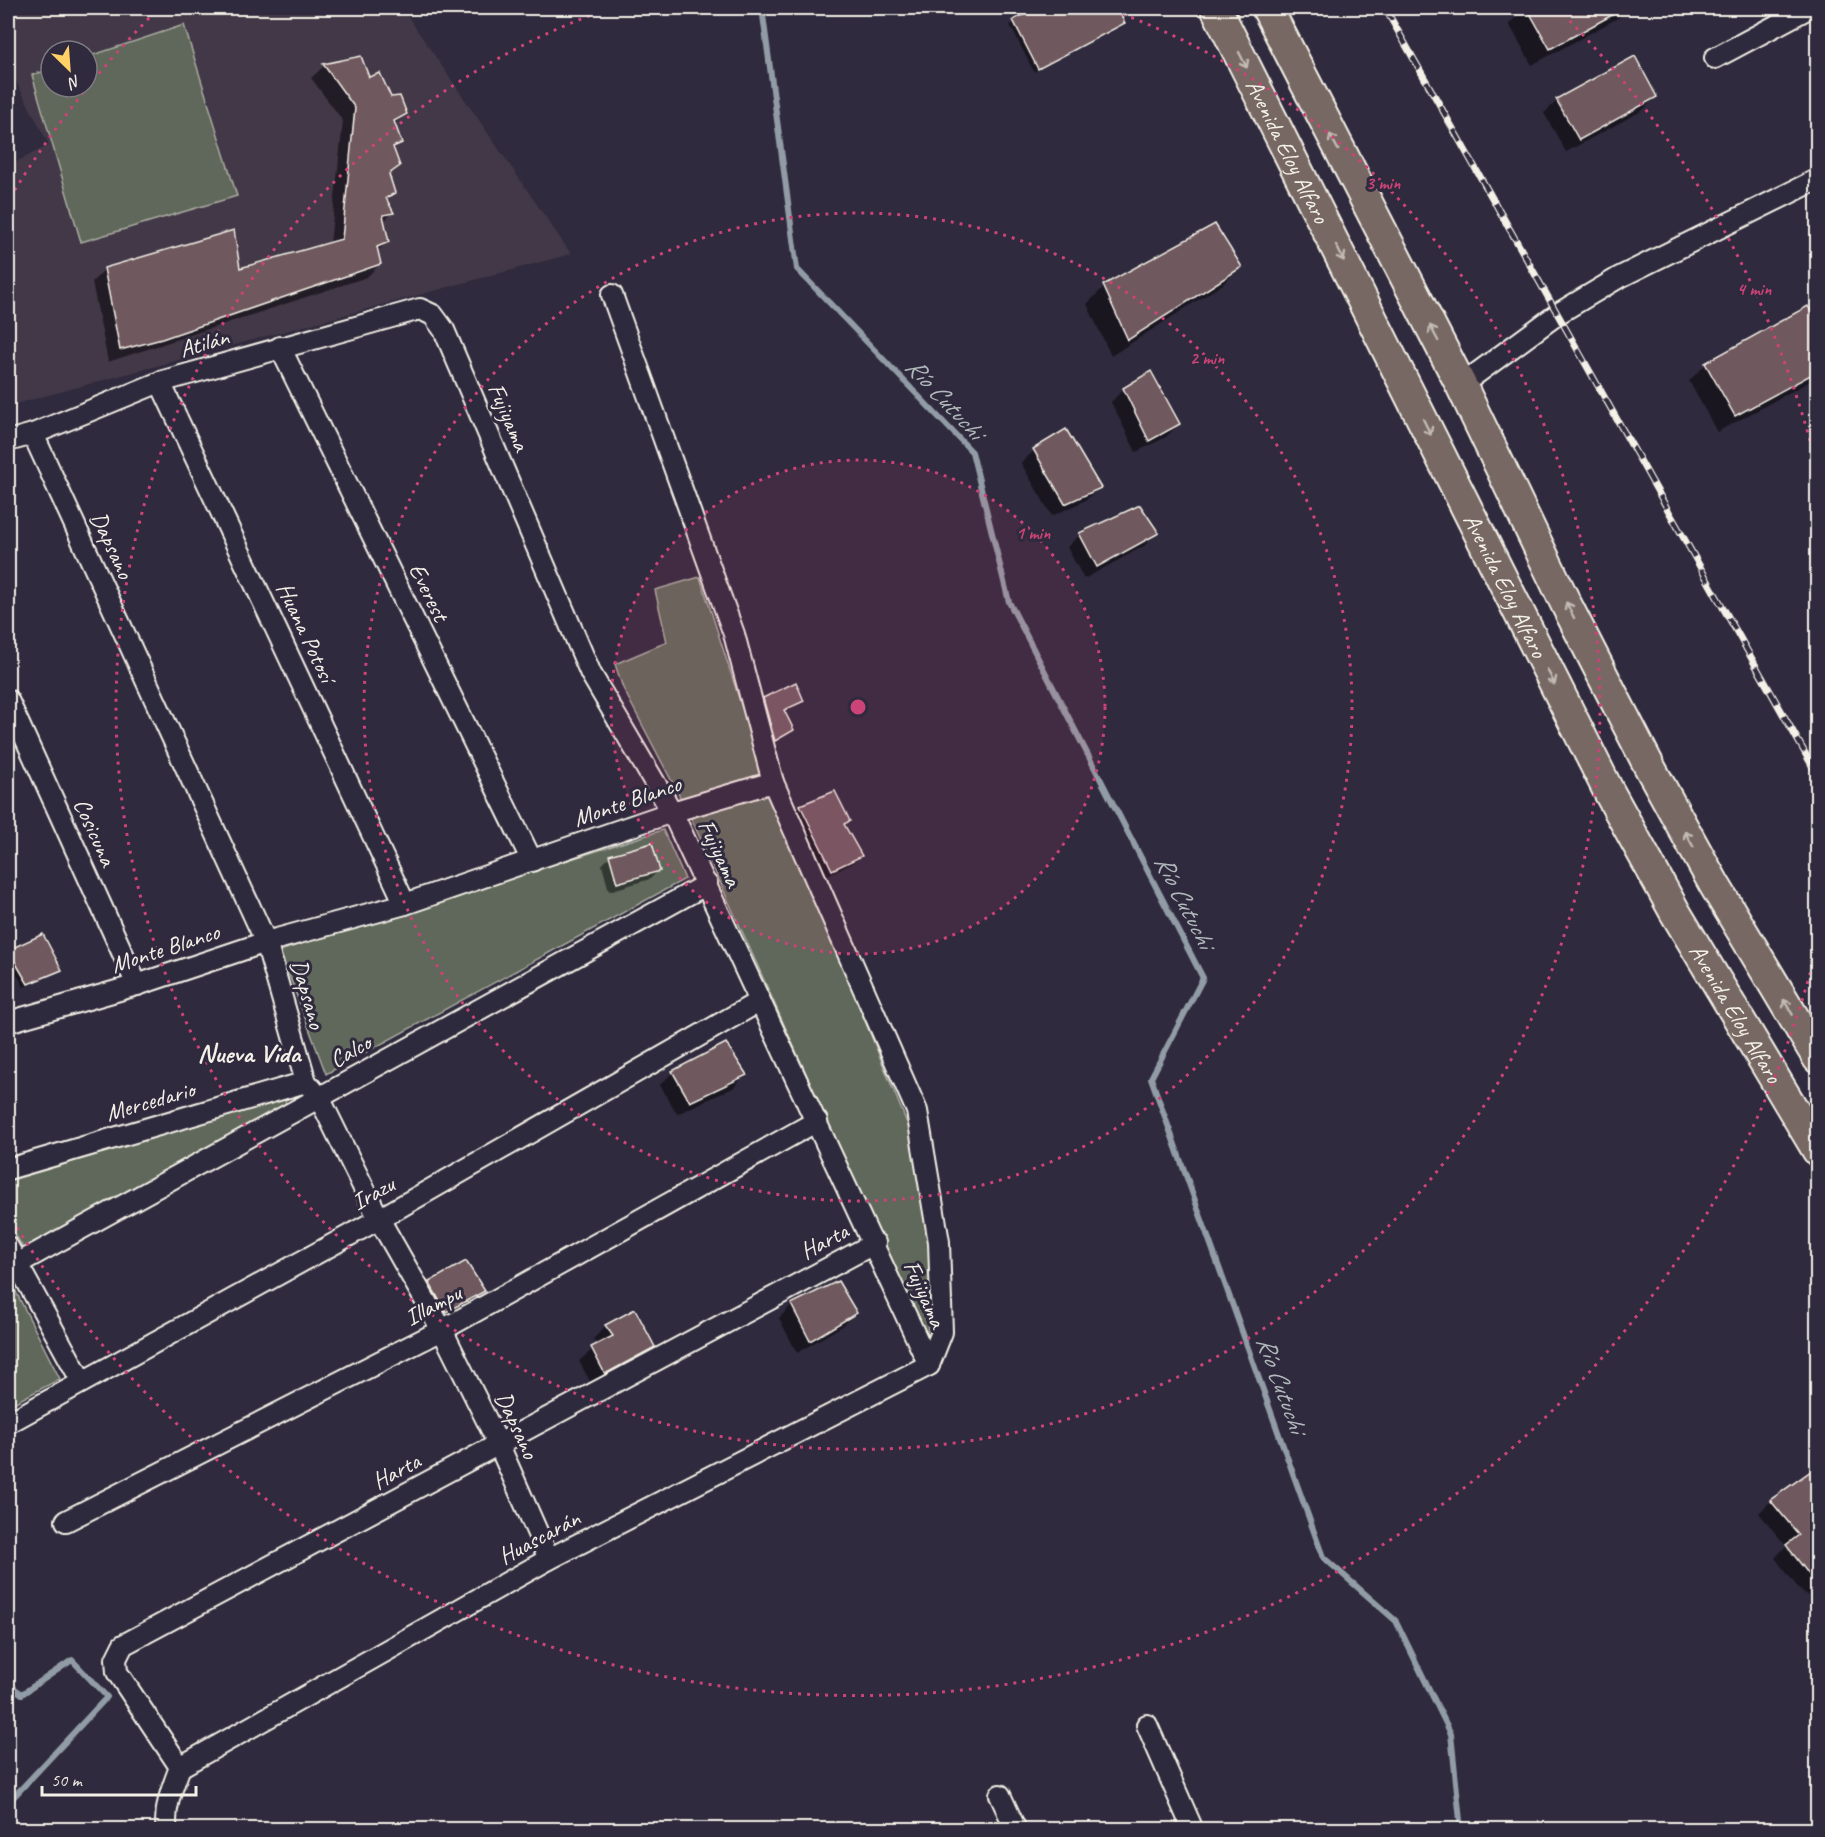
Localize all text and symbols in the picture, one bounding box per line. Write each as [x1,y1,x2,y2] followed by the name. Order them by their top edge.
[39,39,99,99] north arrow
[1238,50,1249,68] one-way arrow
[63,71,84,94] text: N
[1239,74,1337,229] street label: Avenida Eloy Alfaro
[1328,133,1339,151] one-way arrow
[1366,172,1401,194] text: 3 min
[1335,243,1346,261] one-way arrow
[1737,278,1772,300] text: 4 min
[176,321,233,364] street label: Atilán
[1428,325,1440,342] one-way arrow
[1190,347,1225,369] text: 2 min
[898,350,995,451] water label: Río Cutuchi
[481,379,537,457] street label: Fujiyama
[1421,418,1433,436] one-way arrow
[84,507,141,585] street label: Dapsano
[1457,509,1555,664] street label: Avenida Eloy Alfaro
[1016,522,1051,544] text: 1 min
[402,558,457,628] street label: Everest
[270,577,344,691] street label: Huana Potosí
[1563,602,1575,620] one-way arrow
[1546,667,1558,685] one-way arrow
[848,697,868,717] centre of rings
[569,768,686,833] street label: Monte Blanco
[67,793,124,872] street label: Cosicuna
[691,815,749,893] street label: Fujiyama
[1683,831,1695,848] one-way arrow
[1147,849,1225,959] water label: Río Cutuchi
[107,916,224,980] street label: Monte Blanco
[1682,938,1790,1090] street label: Avenida Eloy Alfaro
[284,956,333,1033] street label: Dapsano
[1781,999,1793,1016] one-way arrow
[324,1026,378,1074] street label: Calco
[198,1036,302,1070] district label: Nueva Vida
[102,1073,200,1128] street label: Mercedario
[346,1168,402,1217] street label: Irazu
[795,1215,854,1266] street label: Harta
[897,1256,954,1334] street label: Fujiyama
[399,1277,468,1332] street label: Illampu
[1249,1331,1316,1443] water label: Río Cutuchi
[489,1387,546,1465] street label: Dapsano
[367,1445,426,1496] street label: Harta
[493,1502,586,1571] street label: Huascarán
[42,1759,196,1797] scale bar
[51,1769,84,1791] text: 50 m

